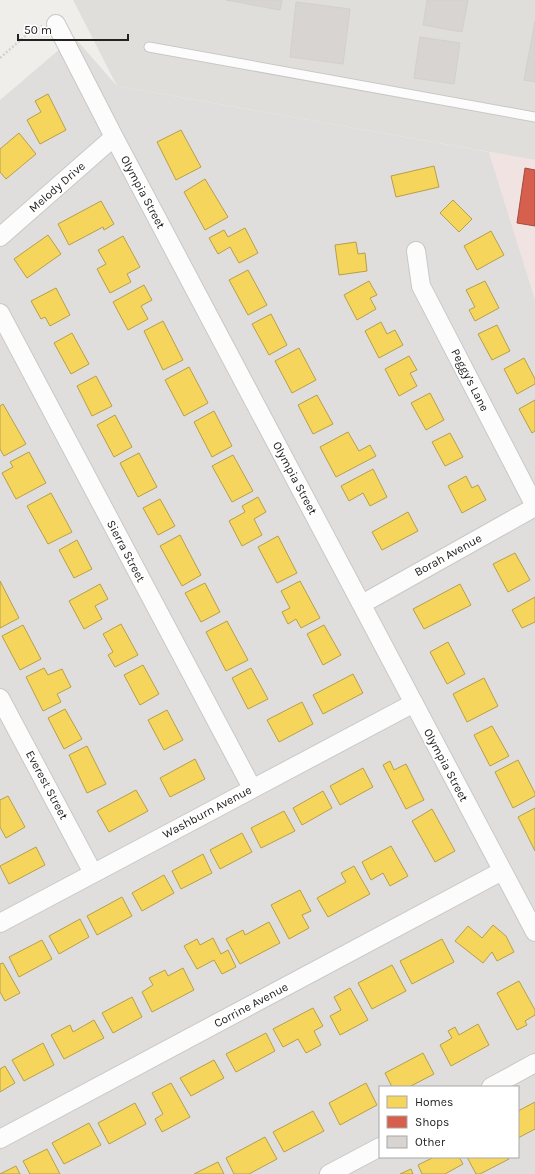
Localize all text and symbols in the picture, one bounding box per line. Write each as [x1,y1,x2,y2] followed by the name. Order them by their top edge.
[18,16,128,42] scale bar
[24,23,52,37] text: 50 m
[118,153,168,231] street label: Olympia Street
[26,159,88,215] street label: Melody Drive
[448,346,492,414] street label: Peggy's Lane
[270,439,320,517] street label: Olympia Street
[104,518,148,585] street label: Sierra Street
[412,531,484,579] street label: Borah Avenue
[421,726,471,804] street label: Olympia Street
[23,748,71,822] street label: Everest Street
[160,783,254,841] street label: Washburn Avenue
[212,980,290,1030] street label: Corrine Avenue
[379,1086,519,1158] legend
[415,1095,453,1109] text: Homes
[415,1115,449,1129] text: Shops
[415,1135,446,1149] text: Other

